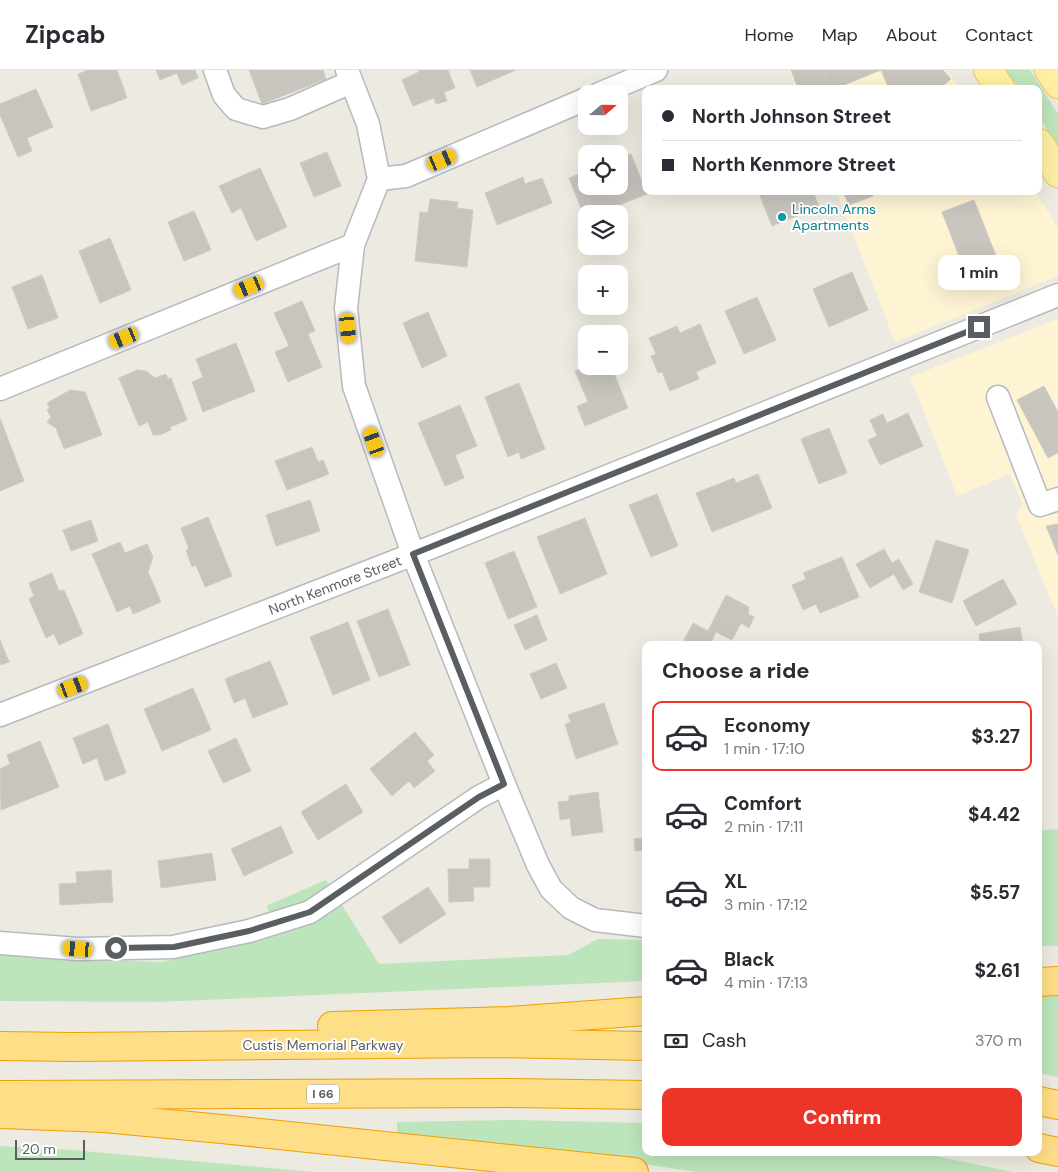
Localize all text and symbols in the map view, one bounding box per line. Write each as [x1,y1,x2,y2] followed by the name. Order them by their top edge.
[25,19,106,50] text: Zipcab
[744,23,794,47] text: Home
[822,23,858,47] text: Map
[886,23,937,47] text: About
[965,23,1033,47] text: Contact
[578,85,628,135] north arrow
[578,85,628,375] map controls
[692,104,891,129] text: North Johnson Street
[578,145,628,195] button: locate
[425,147,458,173] car
[692,152,896,177] text: North Kenmore Street
[792,200,876,234] place label: Lincoln Arms Apartments
[578,205,628,255] button: layers
[776,211,788,223] marker: Lincoln Arms Apartments
[938,254,1020,290] callout: 1 min
[960,262,998,283] text: 1 min
[578,265,628,315] button: +
[232,274,265,300] car
[338,312,357,344] car
[968,316,990,338] route end
[107,325,140,351] car
[578,325,628,375] button: −
[361,425,386,459] car
[266,551,404,619] street label: North Kenmore Street
[662,656,810,685] text: Choose a ride
[56,675,89,699] car
[724,713,811,738] text: Economy
[664,714,709,759] icon: car
[971,724,1020,749] text: $3.27
[724,738,805,759] text: 1 min · 17:10
[724,791,802,816] text: Comfort
[664,792,709,837] icon: car
[968,802,1020,827] text: $4.42
[724,816,803,837] text: 2 min · 17:11
[724,869,747,894] text: XL
[664,870,709,915] icon: car
[970,880,1020,905] text: $5.57
[724,894,808,915] text: 3 min · 17:12
[105,937,127,959] route start
[62,940,93,958] car
[724,947,775,972] text: Black
[664,948,709,993] icon: car
[974,958,1020,983] text: $2.61
[724,972,808,993] text: 4 min · 17:13
[662,1027,690,1055] icon: cash
[702,1028,746,1053] text: Cash
[975,1030,1022,1051] text: 370 m
[242,1036,404,1054] street label: Custis Memorial Parkway
[307,1084,339,1104] road number: I 66
[662,1088,1022,1146] button: Confirm
[15,1137,85,1160] scale bar
[22,1140,56,1158] text: 20 m

